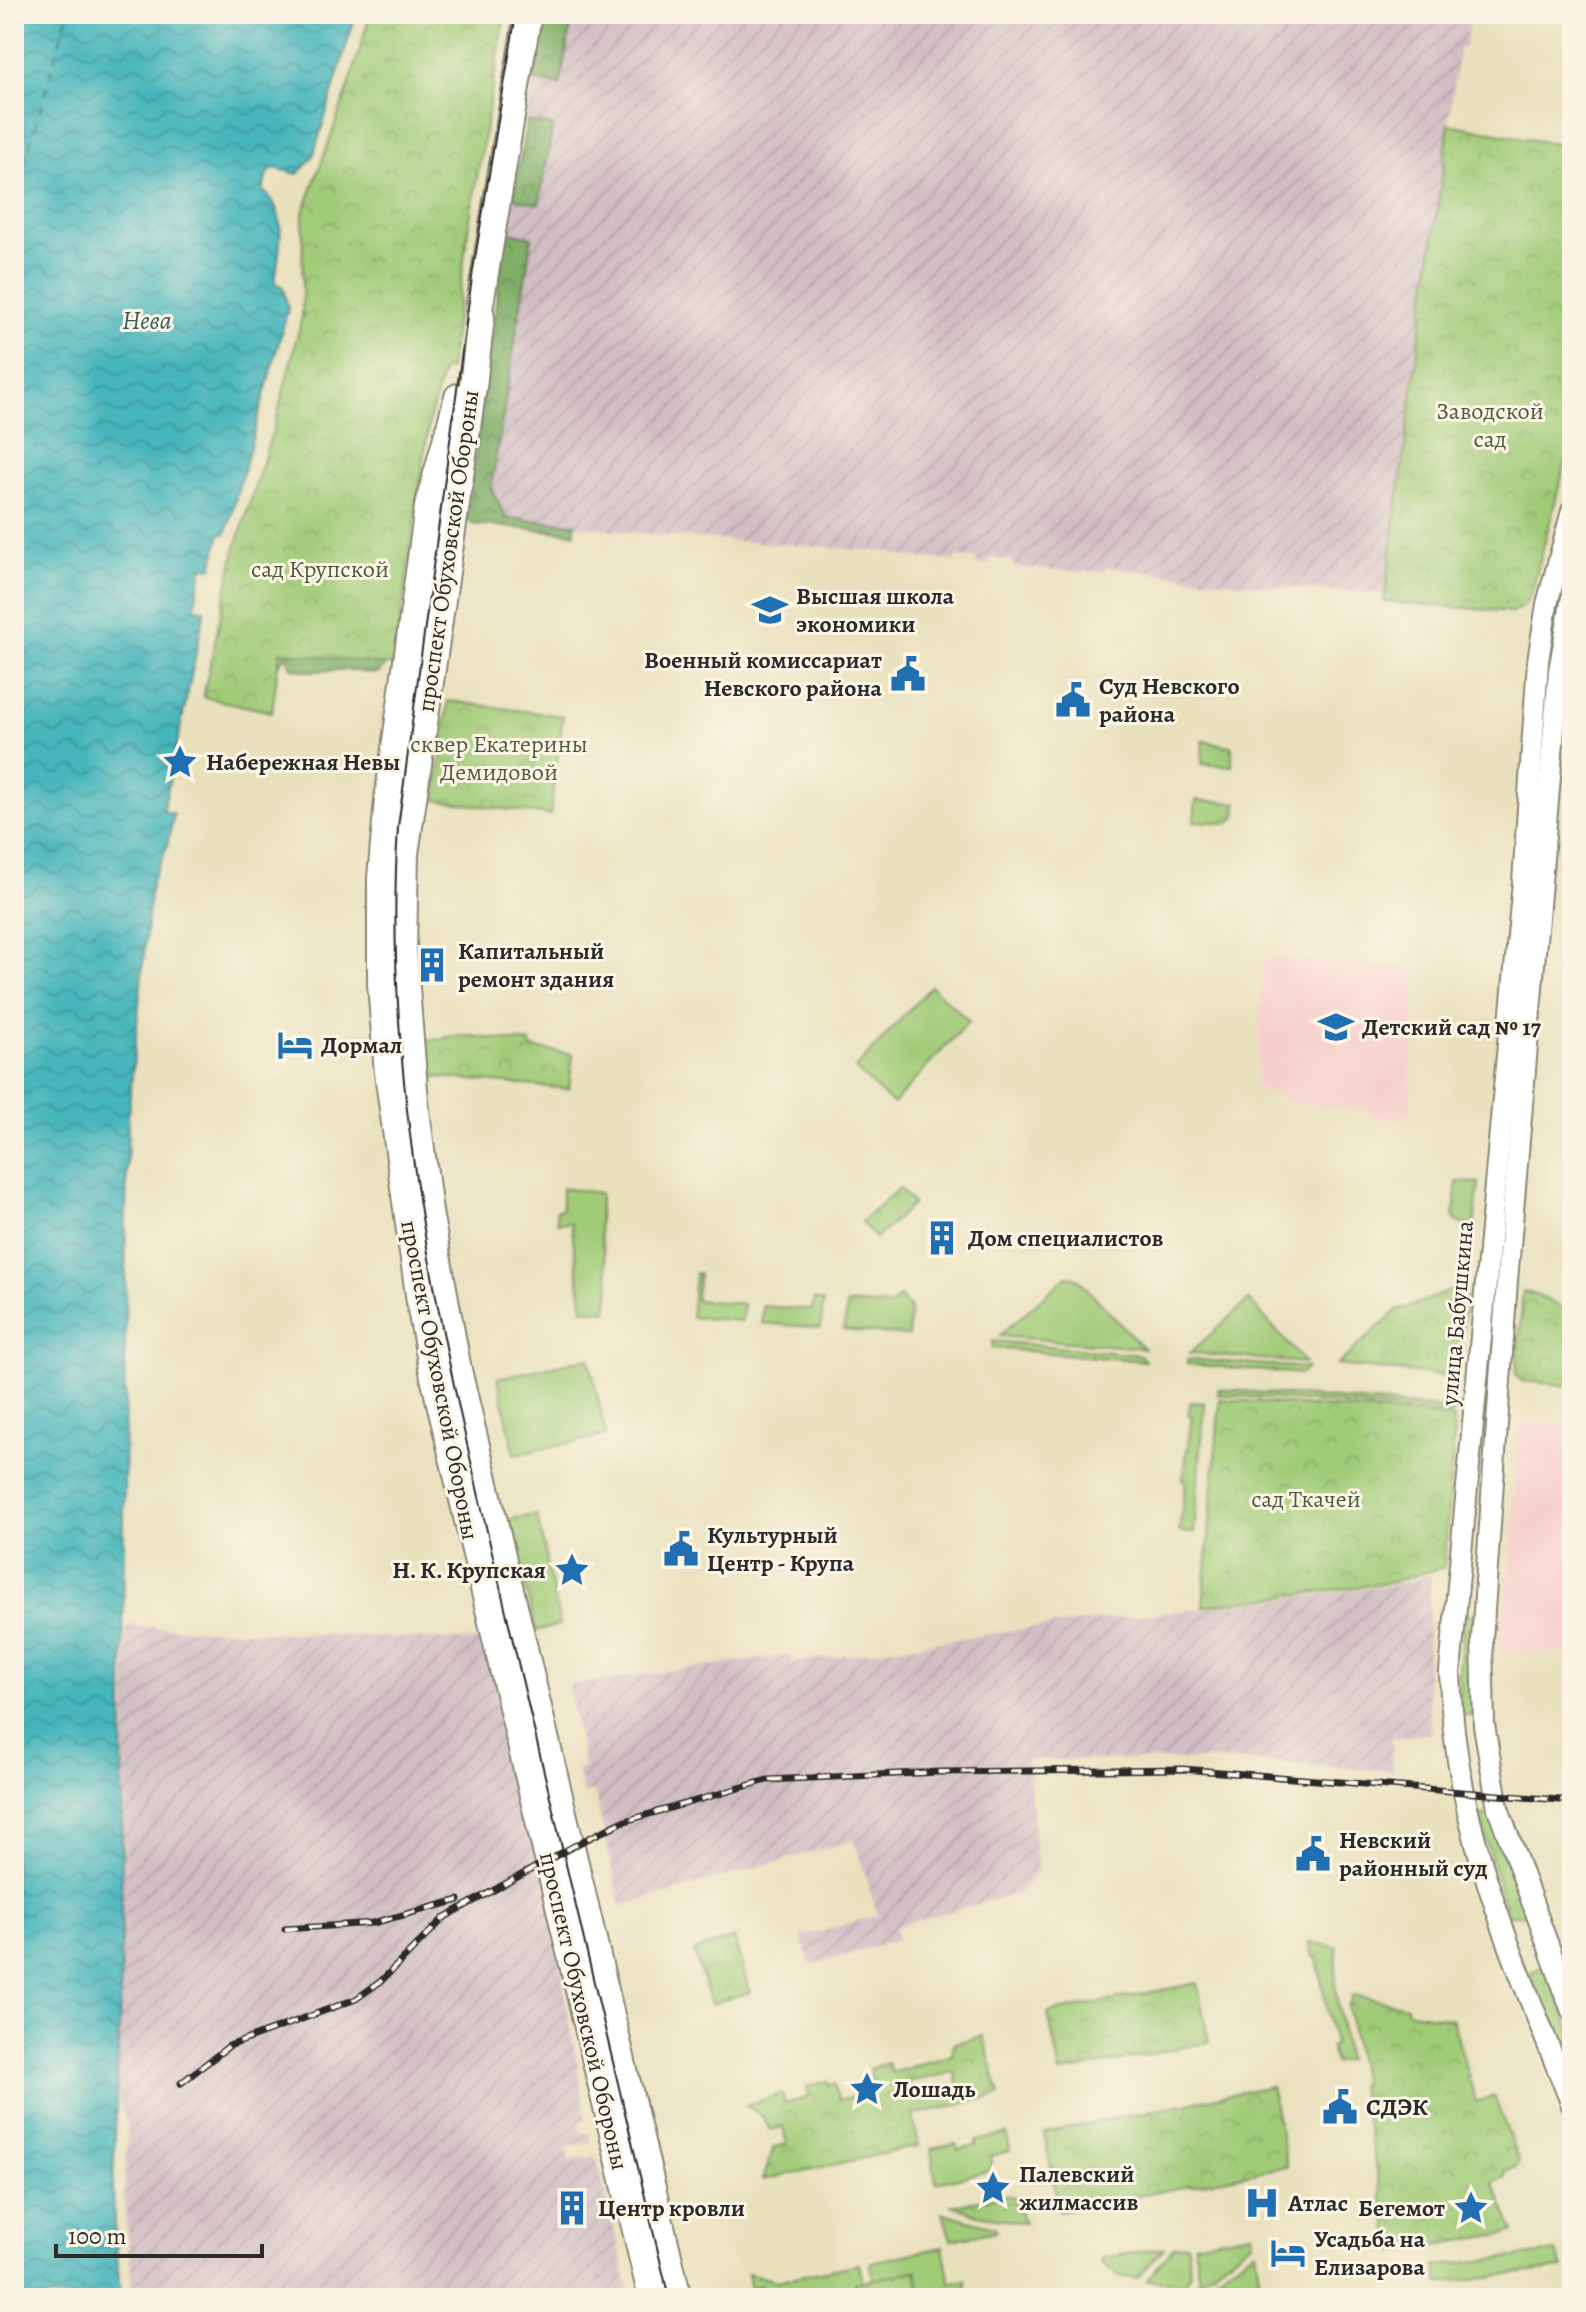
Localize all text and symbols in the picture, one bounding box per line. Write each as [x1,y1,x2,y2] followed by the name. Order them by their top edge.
[122,303,172,338] water label: Нева
[410,388,486,714] street label: проспект Обуховской Обороны
[1436,395,1544,455] park label: Заводской сад
[251,553,389,585] park label: сад Крупской
[796,580,955,640] place label: Высшая школа экономики
[751,591,789,629] school or university icon: Высшая школа экономики
[644,644,883,704] place label: Военный комиссариат Невского района
[889,655,927,693] public building icon: Военный комиссариат Невского района
[1099,670,1240,730] place label: Суд Невского района
[1054,681,1092,719] public building icon: Суд Невского района
[410,728,588,788] park label: сквер Екатерины Демидовой
[161,743,199,781] place icon: Набережная Невы
[206,746,400,778] place label: Набережная Невы
[458,935,614,995] place label: Капитальный ремонт здания
[413,946,451,984] building icon: Капитальный ремонт здания
[1317,1008,1355,1046] school or university icon: Детский сад № 17
[1362,1011,1542,1043] place label: Детский сад № 17
[276,1026,314,1064] hotel icon: Дормал
[321,1029,402,1061] place label: Дормал
[393,1217,487,1543] street label: проспект Обуховской Обороны
[923,1219,961,1257] building icon: Дом специалистов
[1433,1219,1481,1408] street label: улица Бабушкина
[968,1222,1164,1254] place label: Дом специалистов
[1251,1483,1361,1515] park label: сад Ткачей
[707,1519,855,1579] place label: Культурный Центр - Крупа
[662,1530,700,1568] public building icon: Культурный Центр - Крупа
[553,1551,591,1589] place icon: Н. К. Крупская
[392,1554,546,1586] place label: Н. К. Крупская
[1339,1824,1488,1884] place label: Невский районный суд
[1294,1835,1332,1873] public building icon: Невский районный суд
[532,1849,636,2173] street label: проспект Обуховской Обороны
[848,2070,886,2108] place icon: Лошадь
[893,2073,975,2105] place label: Лошадь
[1321,2088,1359,2126] public building icon: СДЭК
[1366,2091,1428,2123] place label: СДЭК
[1019,2158,1138,2218] place label: Палевский жилмассив
[974,2169,1012,2207] place icon: Палевский жилмассив
[1243,2184,1281,2222] hospital icon: Атлас
[1287,2187,1348,2219] place label: Атлас
[553,2189,591,2227] building icon: Центр кровли
[1452,2189,1490,2227] place icon: Бегемот
[598,2192,745,2224] place label: Центр кровли
[1358,2192,1445,2224] place label: Бегемот
[56,2208,262,2258] scale bar
[68,2220,127,2252] text: 100 m
[1314,2223,1426,2283] place label: Усадьба на Елизарова
[1269,2234,1307,2272] hotel icon: Усадьба на Елизарова

